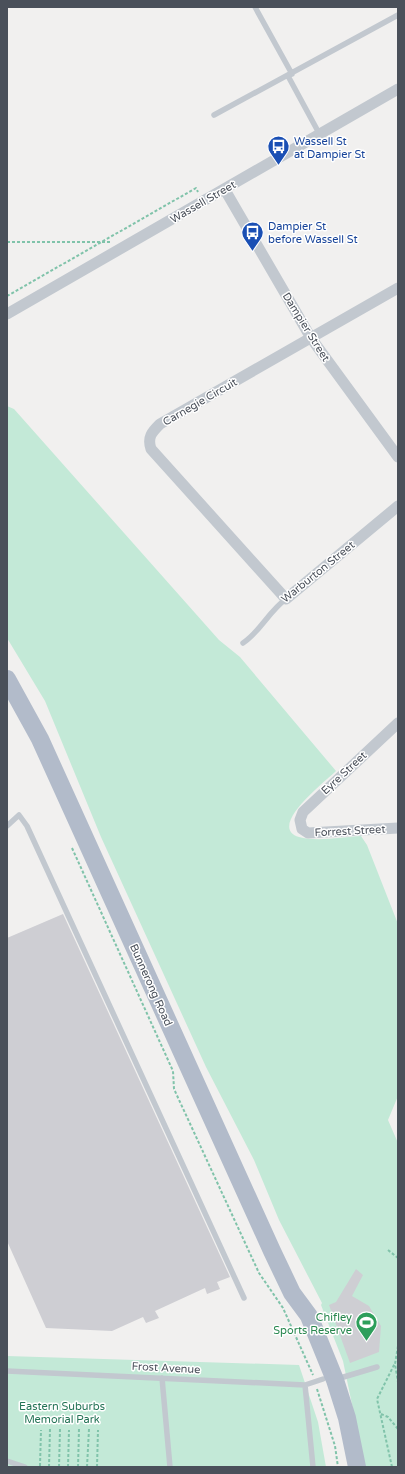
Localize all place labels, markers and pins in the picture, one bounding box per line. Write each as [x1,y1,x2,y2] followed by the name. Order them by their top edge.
[266,134,292,167] bus stop icon: Wassell St at Dampier St
[294,135,365,161] place label: Wassell St at Dampier St
[240,219,266,252] bus stop icon: Dampier St before Wassell St
[268,220,358,246] place label: Dampier St before Wassell St
[354,1310,380,1343] sports icon: Chifley Sports Reserve
[273,1311,352,1337] place label: Chifley Sports Reserve

